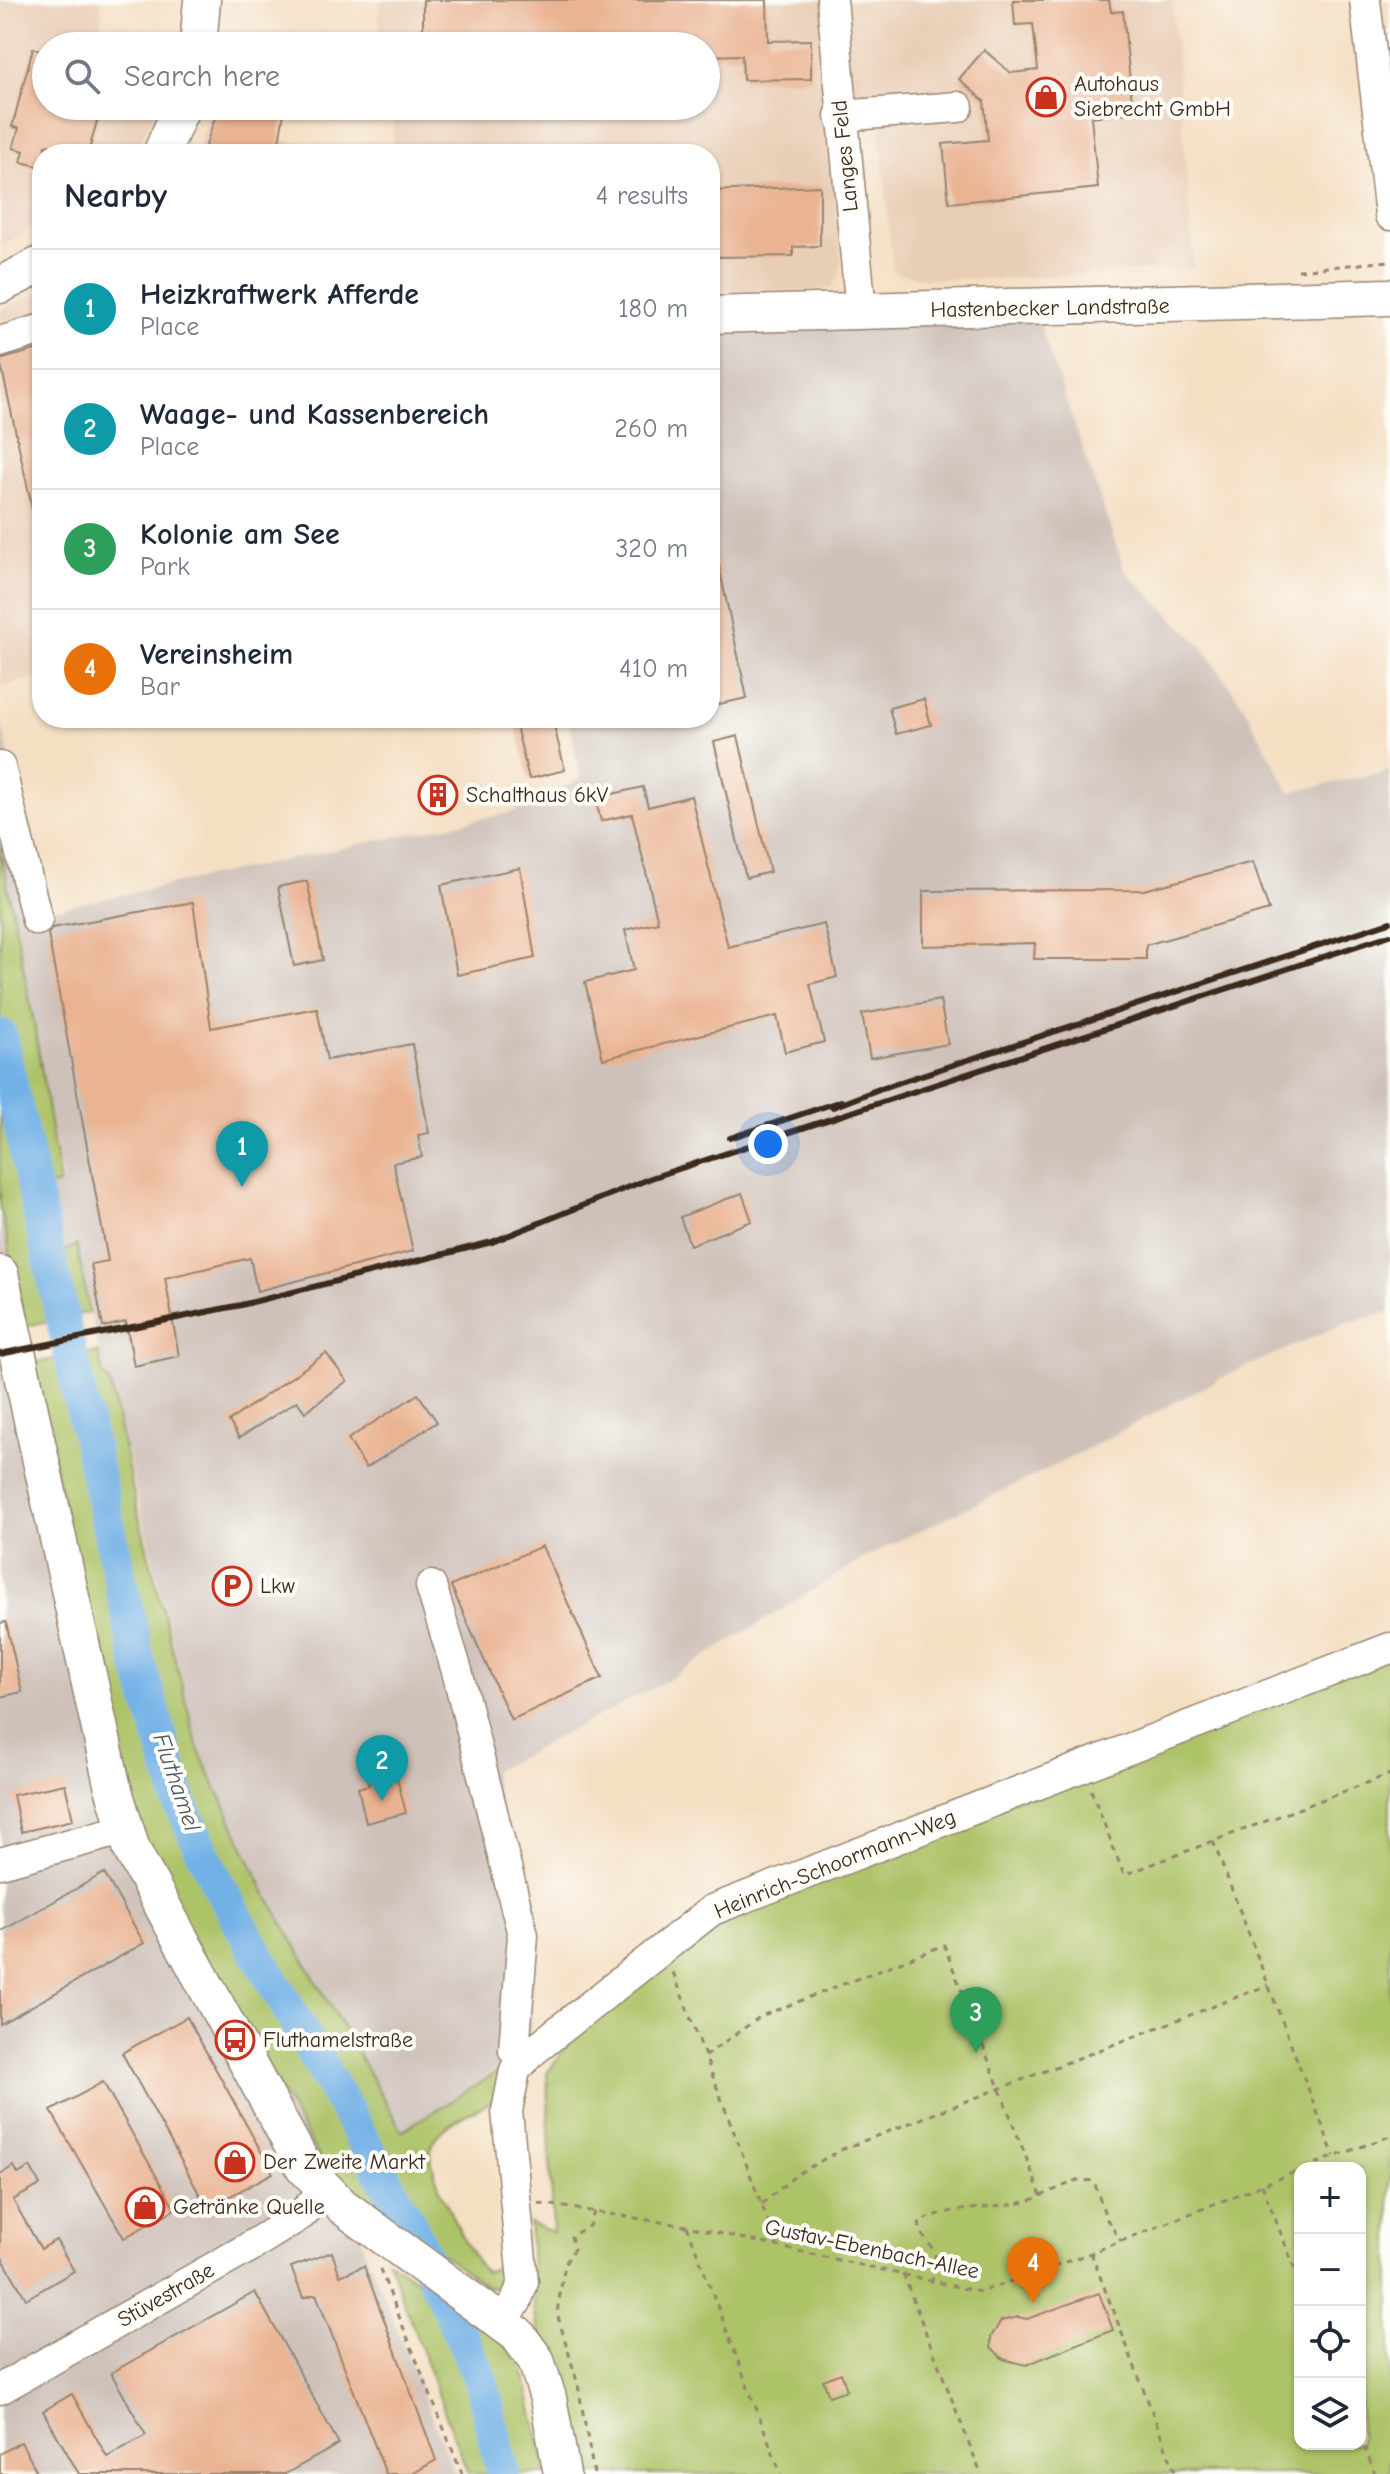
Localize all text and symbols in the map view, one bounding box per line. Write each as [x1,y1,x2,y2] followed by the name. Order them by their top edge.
[32,32,720,120] search box
[60,54,104,98] icon: search
[124,59,280,94] text: Search here
[1074,71,1231,122] place label: Autohaus Siebrecht GmbH
[1025,76,1067,118] shop icon: Autohaus Siebrecht GmbH
[826,99,864,213] street label: Langes Feld
[64,176,167,216] text: Nearby
[596,181,688,211] text: 4 results
[140,277,419,312] text: Heizkraftwerk Afferde
[930,293,1170,323] street label: Hastenbecker Landstraße
[85,294,95,324] text: 1
[618,294,688,324] text: 180 m
[140,312,199,342] text: Place
[140,397,489,432] text: Waage- und Kassenbereich
[84,414,96,444] text: 2
[614,414,688,444] text: 260 m
[140,432,199,462] text: Place
[140,517,340,552] text: Kolonie am See
[84,534,96,564] text: 3
[615,534,688,564] text: 320 m
[140,552,190,582] text: Park
[140,637,293,672] text: Vereinsheim
[84,654,96,684] text: 4
[619,654,688,684] text: 410 m
[140,672,180,702] text: Bar
[417,774,459,816] building icon: Schalthaus 6kV
[466,782,608,808] place label: Schalthaus 6kV
[216,1121,268,1187] pin: 1
[748,1124,788,1164] your location
[211,1565,253,1607] parking icon: Lkw
[260,1573,295,1599] place label: Lkw
[147,1729,207,1835] water label: Fluthamel
[356,1735,408,1801] pin: 2
[711,1804,959,1924] street label: Heinrich-Schoormann-Weg
[950,1987,1002,2053] pin: 3
[214,2019,256,2061] bus stop icon: Fluthamelstraße
[263,2027,413,2053] place label: Fluthamelstraße
[214,2141,256,2183] shop icon: Der Zweite Markt
[263,2149,426,2175] place label: Der Zweite Markt
[1294,2162,1366,2450] map controls
[1294,2162,1366,2234] button: +
[124,2186,166,2228] shop icon: Getränke Quelle
[173,2194,325,2220] place label: Getränke Quelle
[763,2214,981,2284] street label: Gustav-Ebenbach-Allee
[1294,2234,1366,2306] button: −
[1007,2237,1059,2303] pin: 4
[113,2257,219,2333] street label: Stüvestraße
[1294,2306,1366,2378] button: locate
[1294,2378,1366,2450] button: layers

